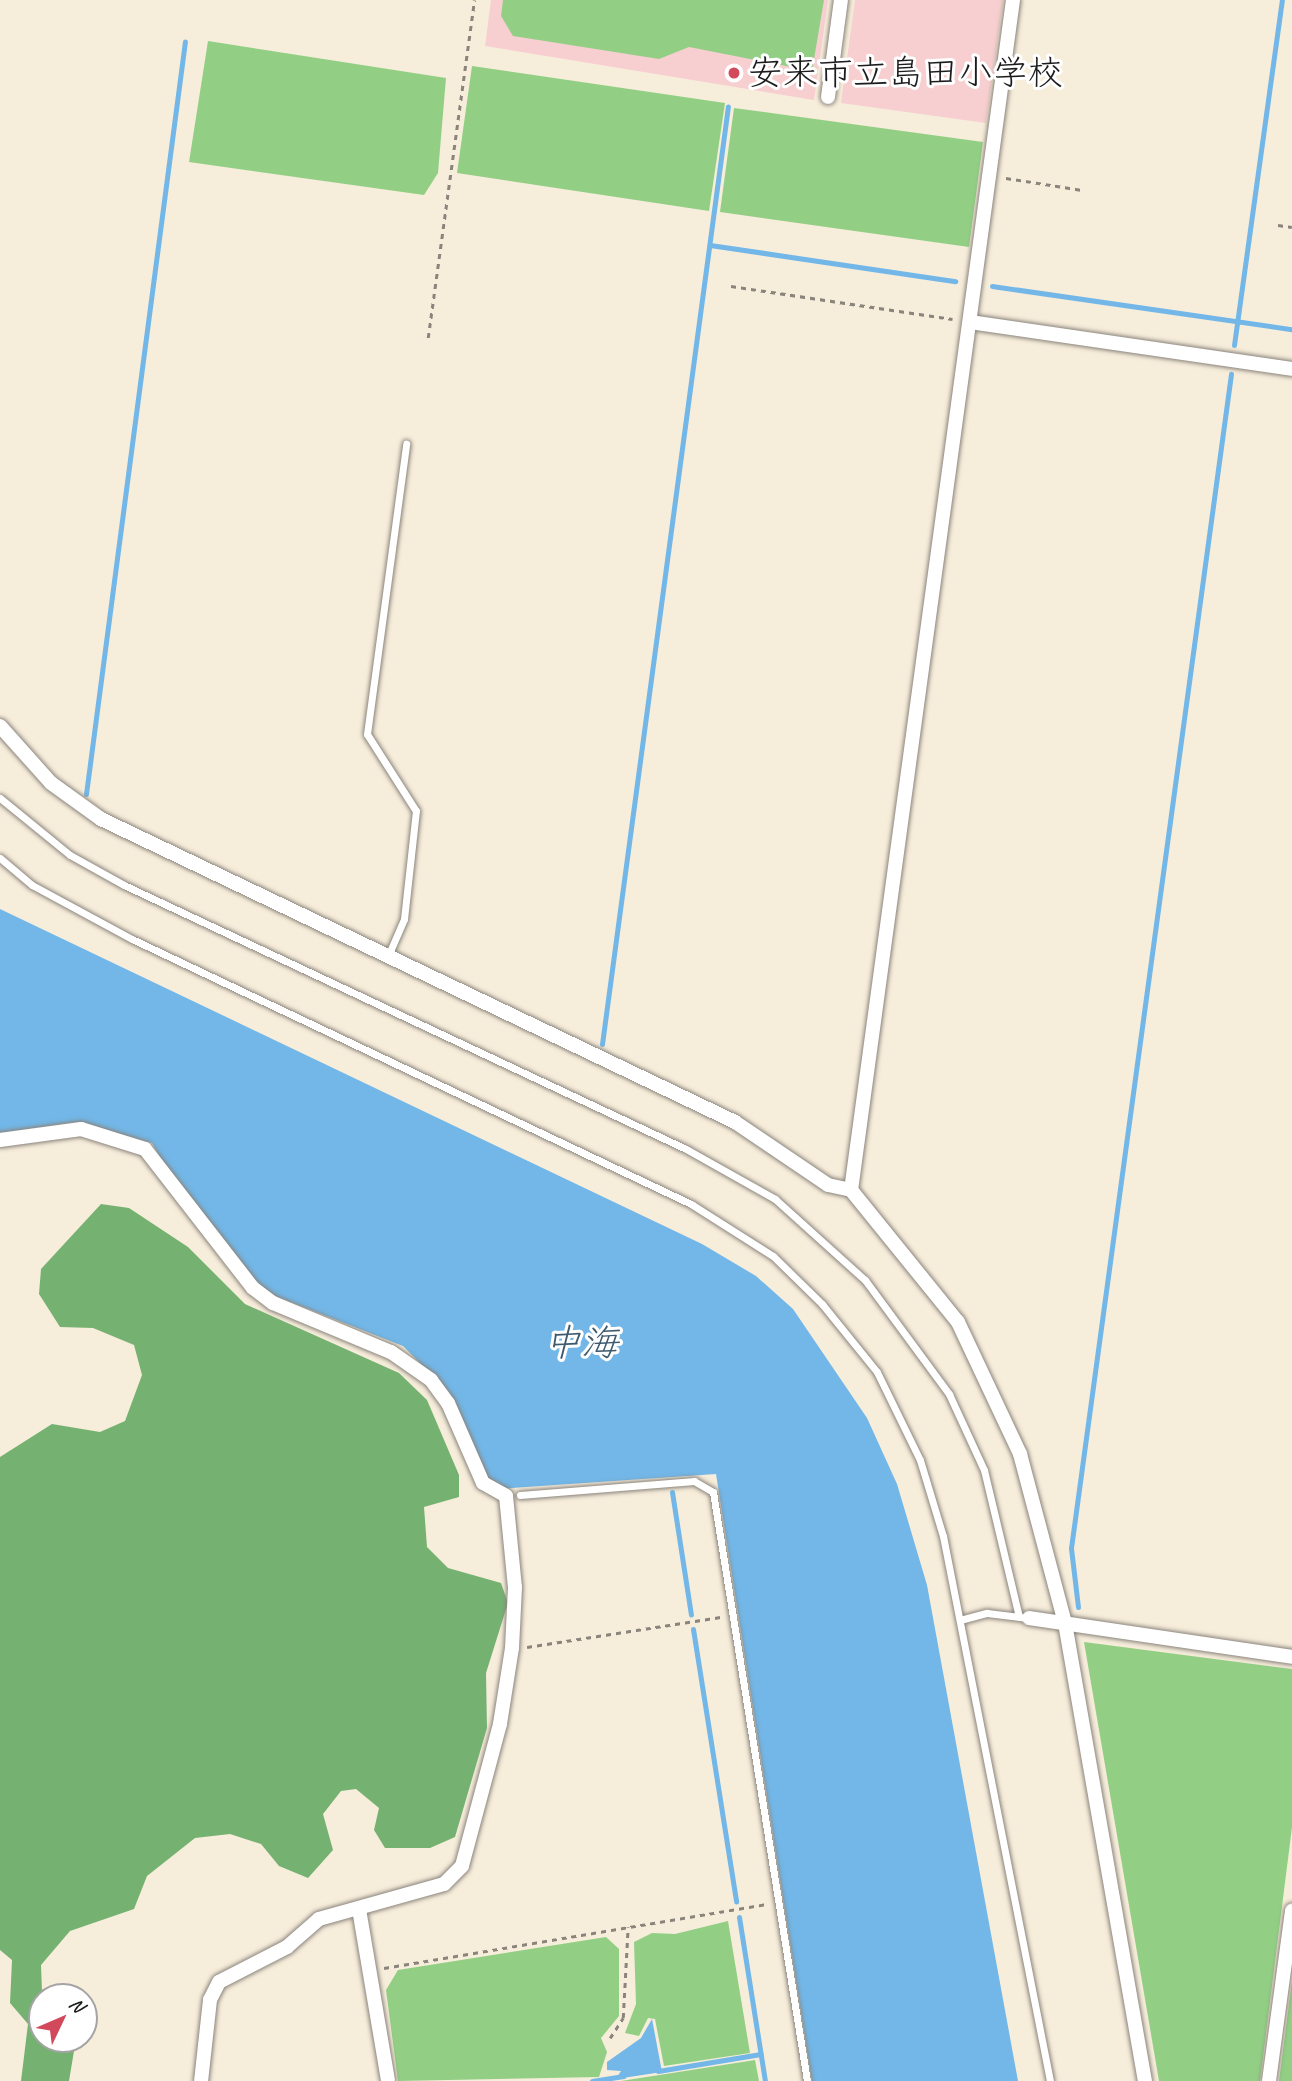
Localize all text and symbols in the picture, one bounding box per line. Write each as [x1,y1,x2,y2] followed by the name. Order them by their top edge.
[748,52,1063,94] place label: 安来市立島田小学校
[726,65,742,81] marker: 安来市立島田小学校
[544,1321,618,1365] water label: 中海
[28,1983,98,2053] north arrow
[64,1992,89,2017] text: N

